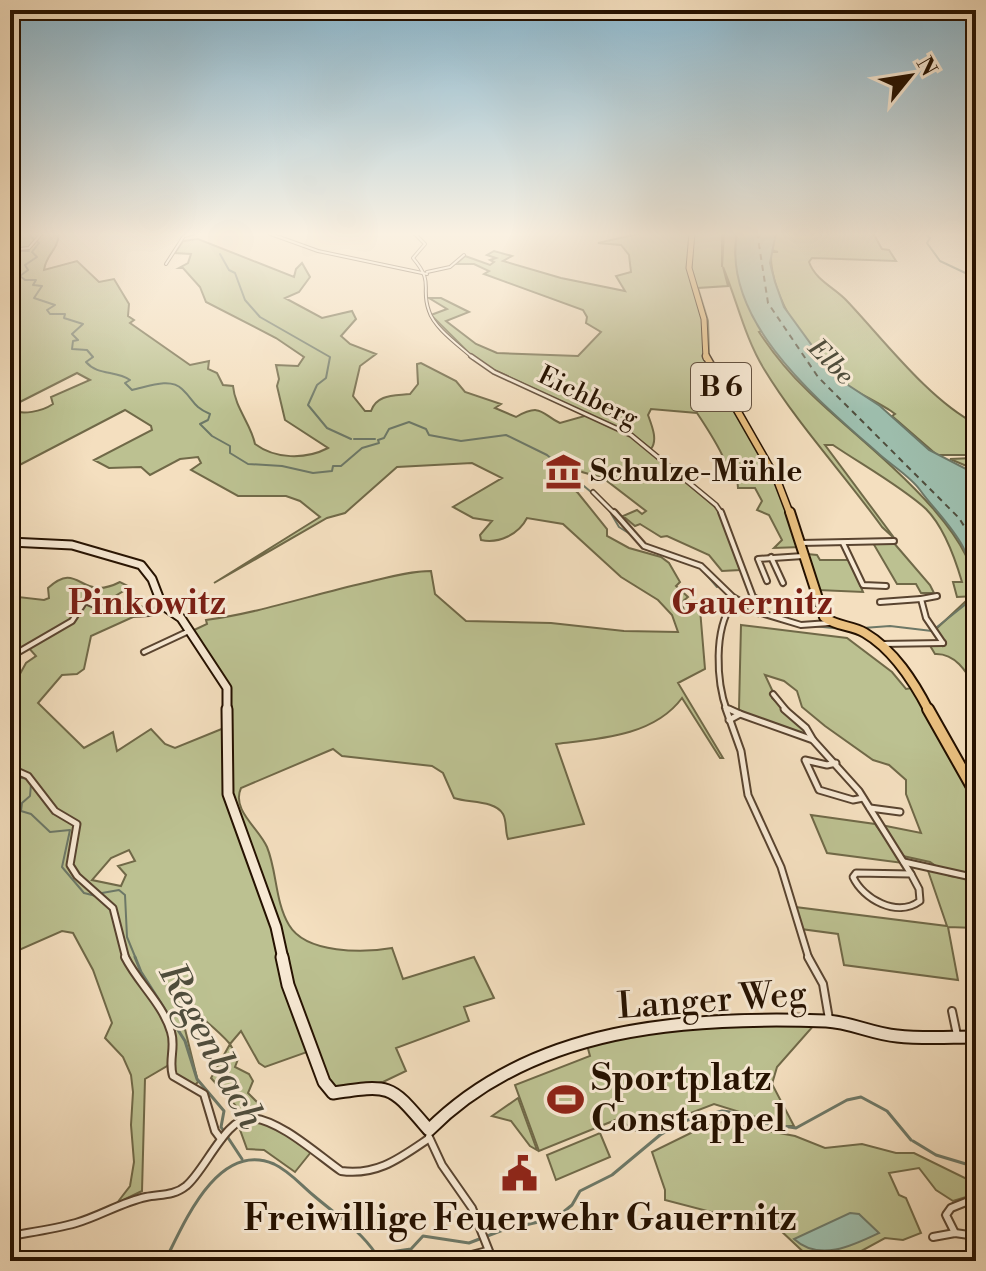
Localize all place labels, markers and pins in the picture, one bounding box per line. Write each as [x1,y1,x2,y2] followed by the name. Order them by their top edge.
[545,453,583,491] museum icon: Schulze-Mühle
[590,453,802,491] place label: Schulze-Mühle
[591,1057,786,1143] place label: Sportplatz Constappel
[546,1081,584,1119] sports icon: Sportplatz Constappel
[501,1155,539,1193] public building icon: Freiwillige Feuerwehr Gauernitz
[243,1197,797,1242] place label: Freiwillige Feuerwehr Gauernitz

